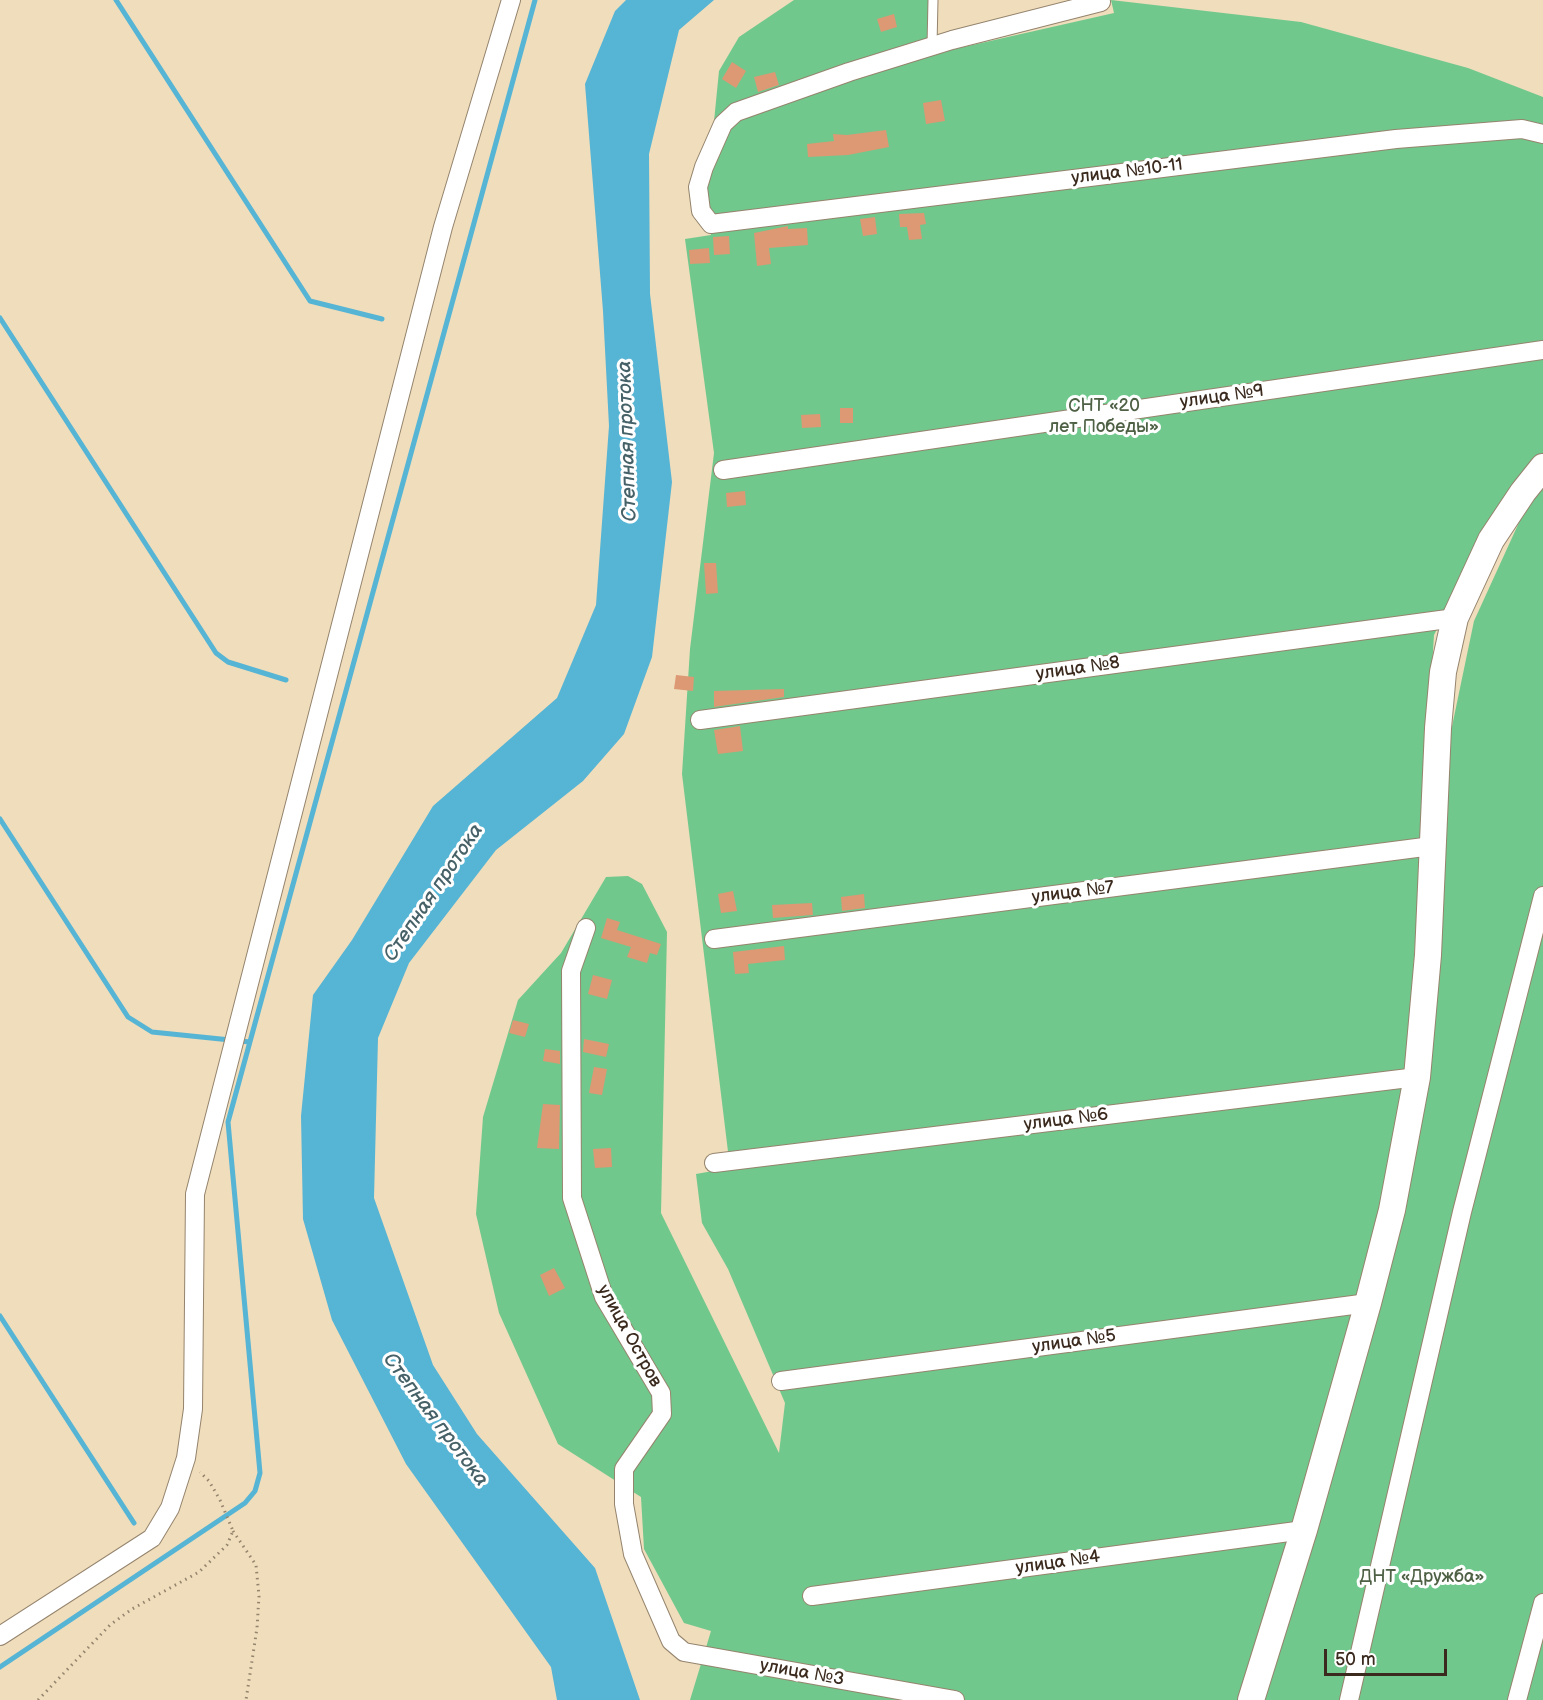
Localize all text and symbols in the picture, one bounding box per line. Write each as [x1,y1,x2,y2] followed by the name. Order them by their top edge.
[1070,154,1184,190] street label: улица №10-11
[613,360,643,522] water label: Степная протока
[1179,380,1265,414] street label: улица №9
[1049,395,1159,438] park label: СНТ «20 лет Победы»
[1035,652,1121,686] street label: улица №8
[379,820,489,966] water label: Степная протока
[1031,877,1115,909] street label: улица №7
[1023,1104,1109,1136] street label: улица №6
[592,1281,666,1391] street label: улица Остров
[1031,1325,1117,1359] street label: улица №5
[377,1349,493,1491] water label: Степная протока
[1014,1546,1102,1580] street label: улица №4
[1359,1566,1485,1588] park label: ДНТ «Дружба»
[1327,1637,1450,1675] scale bar
[1335,1649,1376,1670] text: 50 m
[758,1655,846,1691] street label: улица №3

